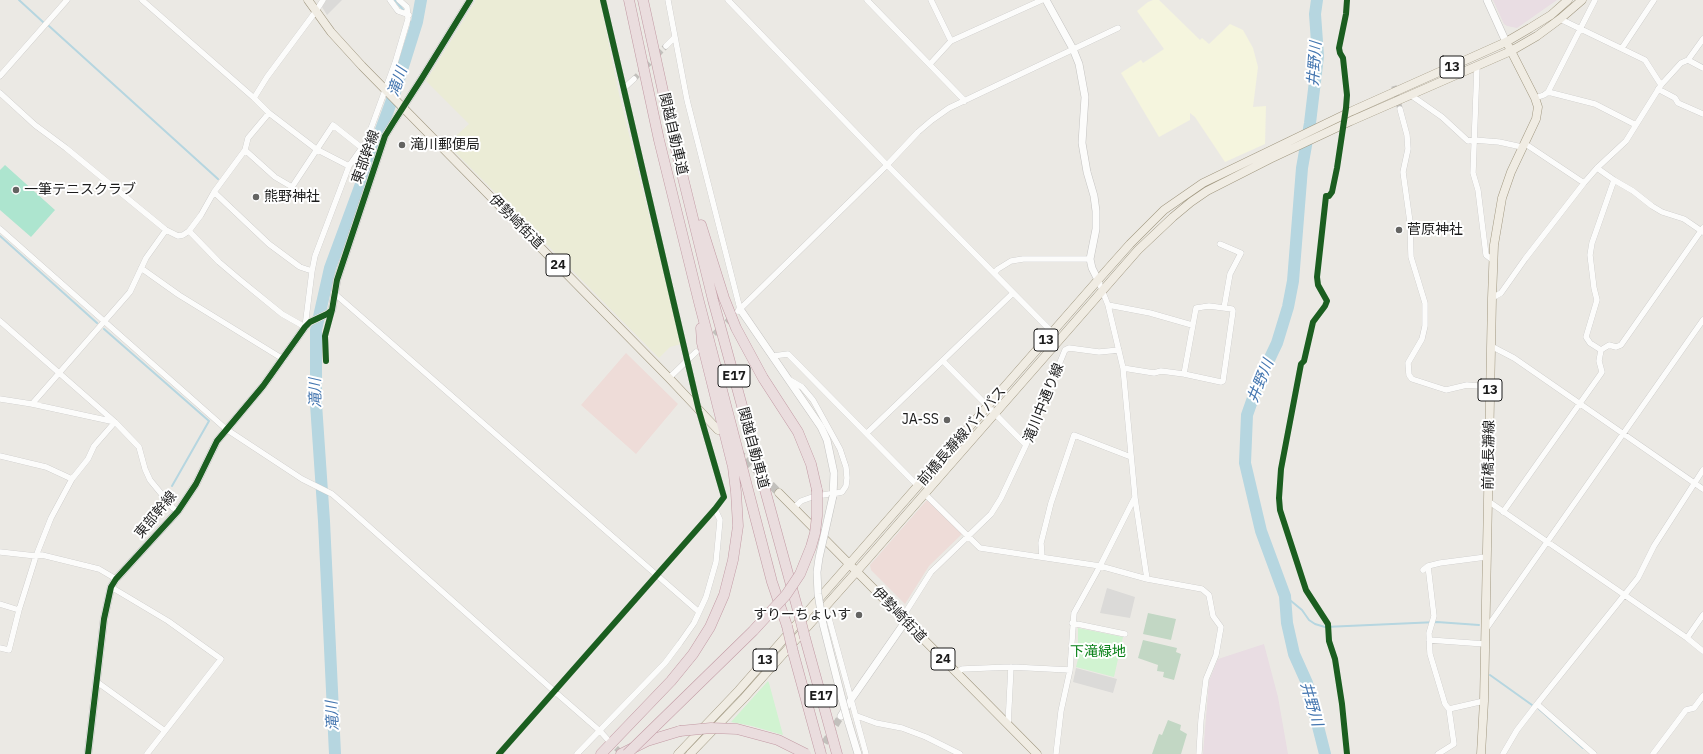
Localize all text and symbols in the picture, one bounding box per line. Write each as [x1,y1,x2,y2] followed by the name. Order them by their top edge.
[1304,41,1326,87] water label: 井野川
[1440,56,1464,78] road number: 13
[385,65,411,99] water label: 滝川
[655,91,691,177] street label: 関越自動車道
[349,128,383,186] street label: 東部幹線
[410,137,480,153] place label: 滝川郵便局
[397,140,407,150] marker: 滝川郵便局
[24,182,136,198] place label: 一筆テニスクラブ
[11,185,21,195] marker: 一筆テニスクラブ
[264,189,320,205] place label: 熊野神社
[485,191,547,253] street label: 伊勢崎街道
[251,192,261,202] marker: 熊野神社
[1407,222,1463,238] place label: 菅原神社
[1394,225,1404,235] marker: 菅原神社
[546,254,570,276] road number: 24
[1034,329,1058,351] road number: 13
[1244,357,1278,405] water label: 井野川
[1020,361,1068,445] street label: 滝川中通り線
[718,365,750,387] road number: E17
[307,378,325,408] water label: 滝川
[1478,379,1502,401] road number: 13
[914,383,1010,489] street label: 前橋長瀞線バイパス
[734,405,772,491] street label: 関越自動車道
[902,412,939,428] place label: JA-SS
[942,415,952,425] marker: JA-SS
[1480,420,1498,490] street label: 前橋長瀞線
[132,488,180,542] street label: 東部幹線
[869,584,929,646] street label: 伊勢崎街道
[753,607,851,623] place label: すりーちょいす
[854,610,864,620] marker: すりーちょいす
[1070,644,1126,660] park label: 下滝緑地
[931,648,955,670] road number: 24
[753,649,777,671] road number: 13
[1296,680,1326,728] water label: 井野川
[805,685,837,707] road number: E17
[323,701,343,731] water label: 滝川

